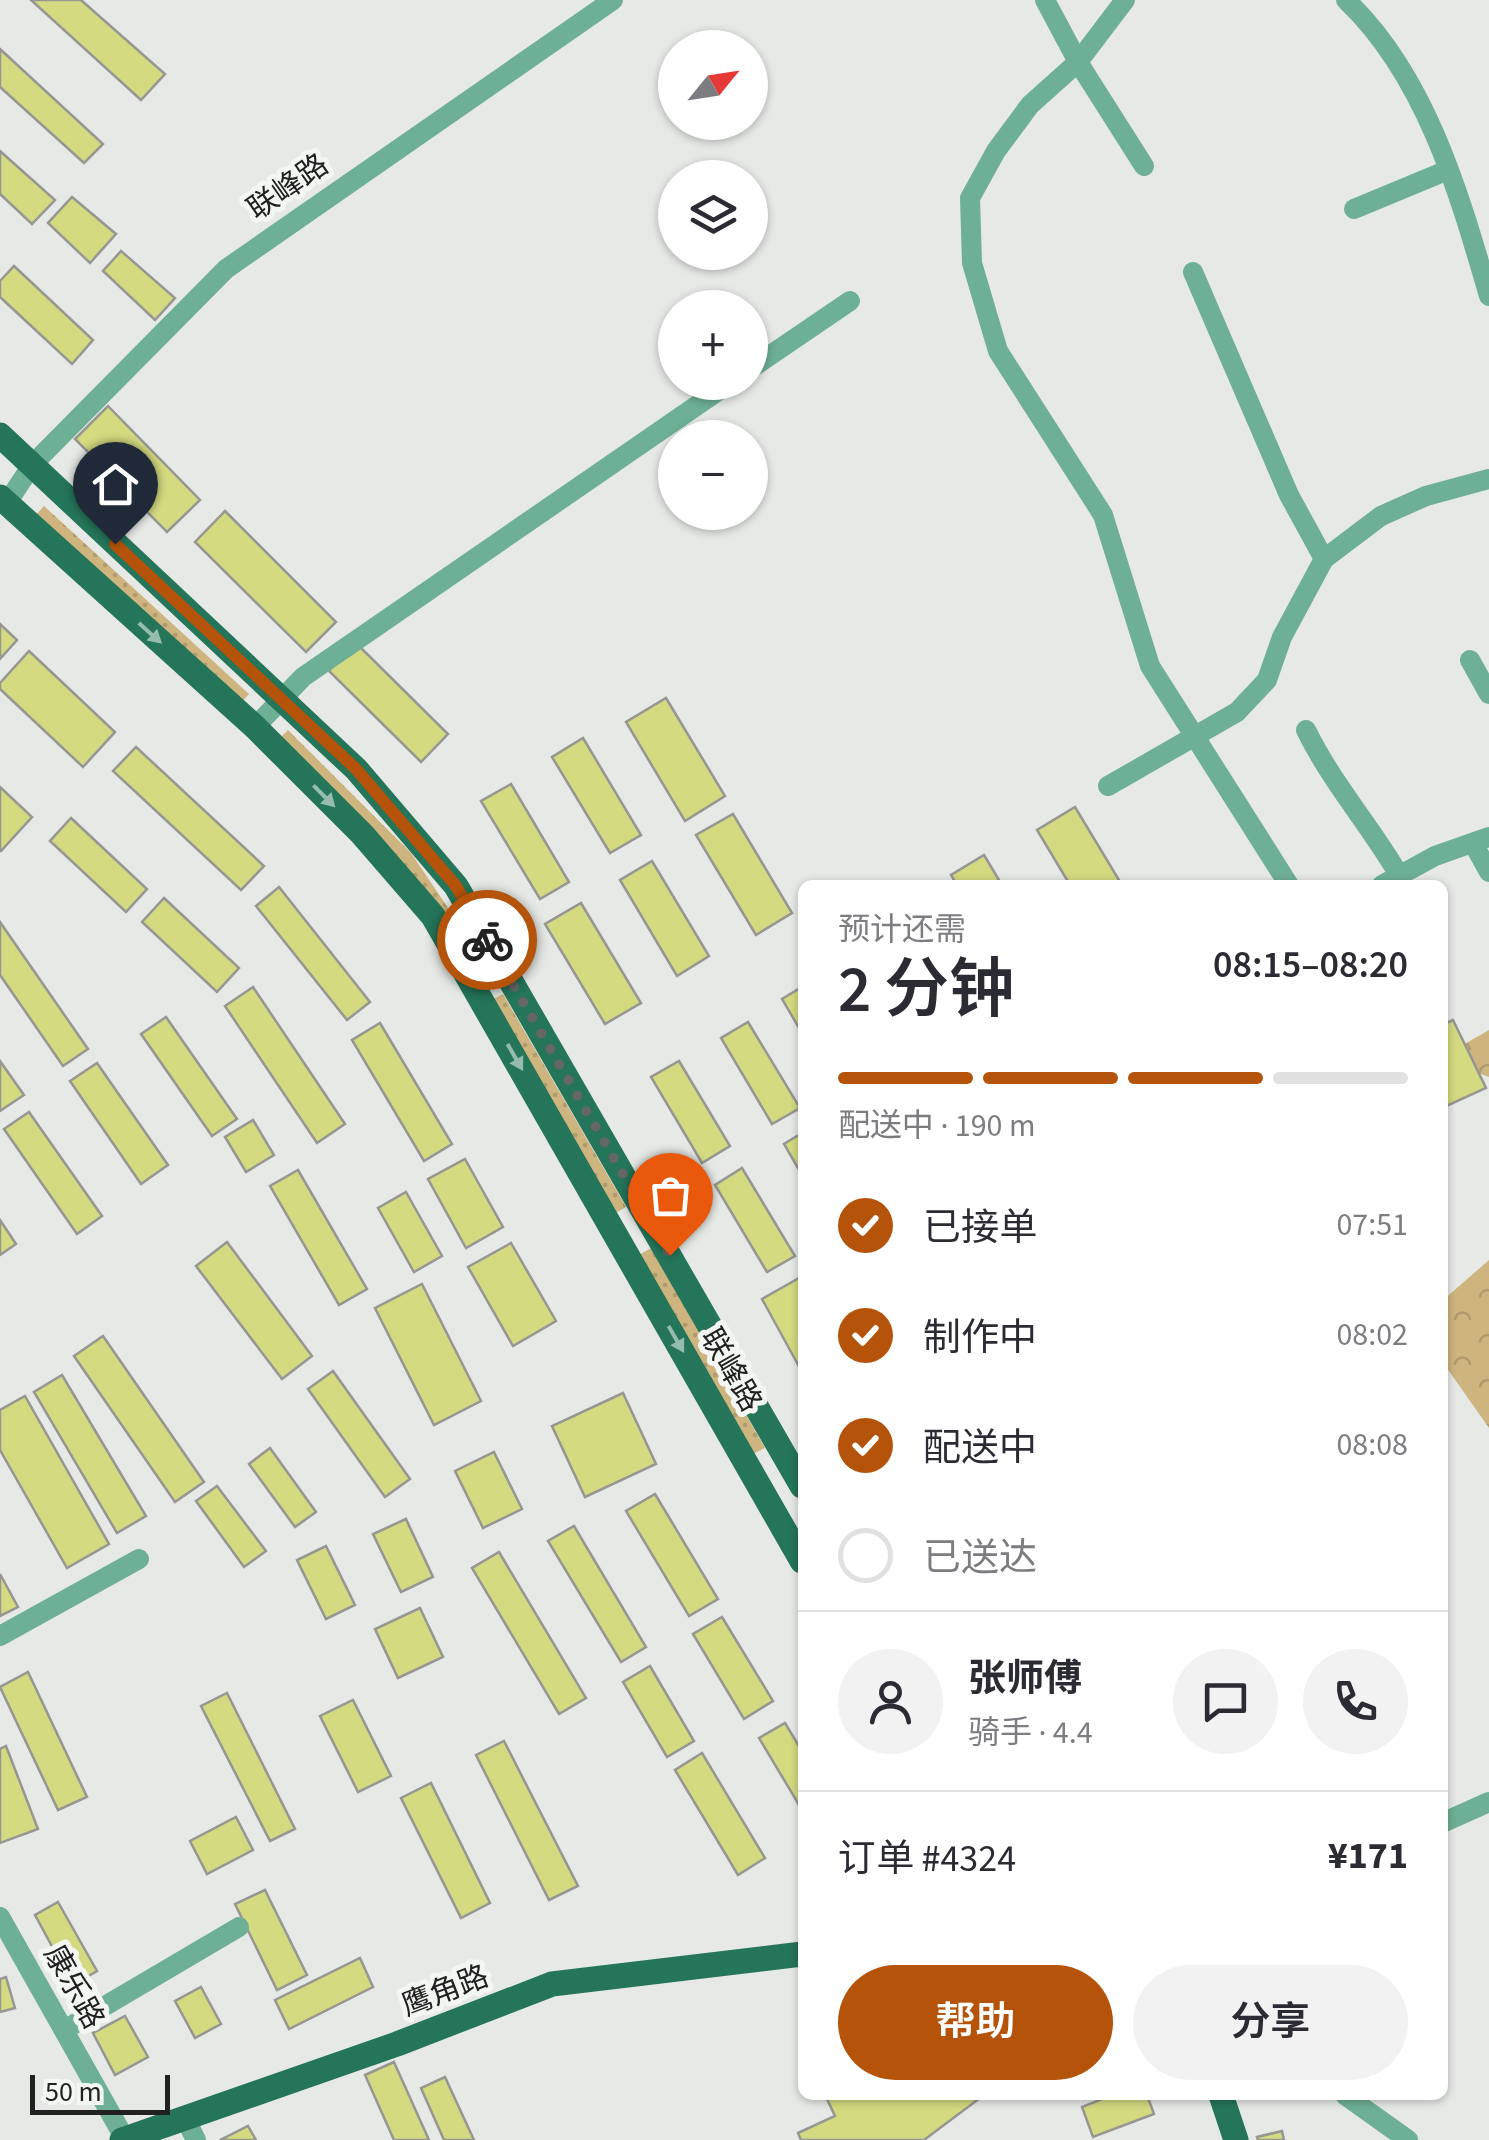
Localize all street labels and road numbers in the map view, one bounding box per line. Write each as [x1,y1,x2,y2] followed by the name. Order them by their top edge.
[239,144,337,230] street label: 联峰路
[690,1320,772,1420] street label: 联峰路
[33,1937,115,2037] street label: 康乐路
[395,1955,495,2027] street label: 鹰角路

